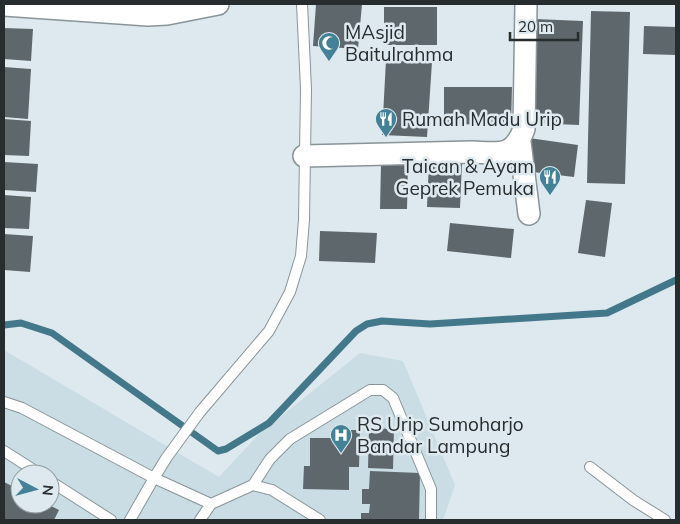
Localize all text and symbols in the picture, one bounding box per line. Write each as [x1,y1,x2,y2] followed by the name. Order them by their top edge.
[510,10,578,42] scale bar
[518,17,553,36] text: 20 m
[345,20,453,66] place label: MAsjid Baitulrahma
[317,31,341,62] mosque icon: MAsjid Baitulrahma
[374,107,398,138] restaurant icon: Rumah Madu Urip
[402,107,562,131] place label: Rumah Madu Urip
[396,154,534,200] place label: Taican & Ayam Geprek Pemuka
[538,165,562,196] restaurant icon: Taican & Ayam Geprek Pemuka
[357,412,524,458] place label: RS Urip Sumoharjo Bandar Lampung
[329,423,353,454] hospital icon: RS Urip Sumoharjo Bandar Lampung
[10,464,60,514] north arrow
[38,484,57,497] text: N

